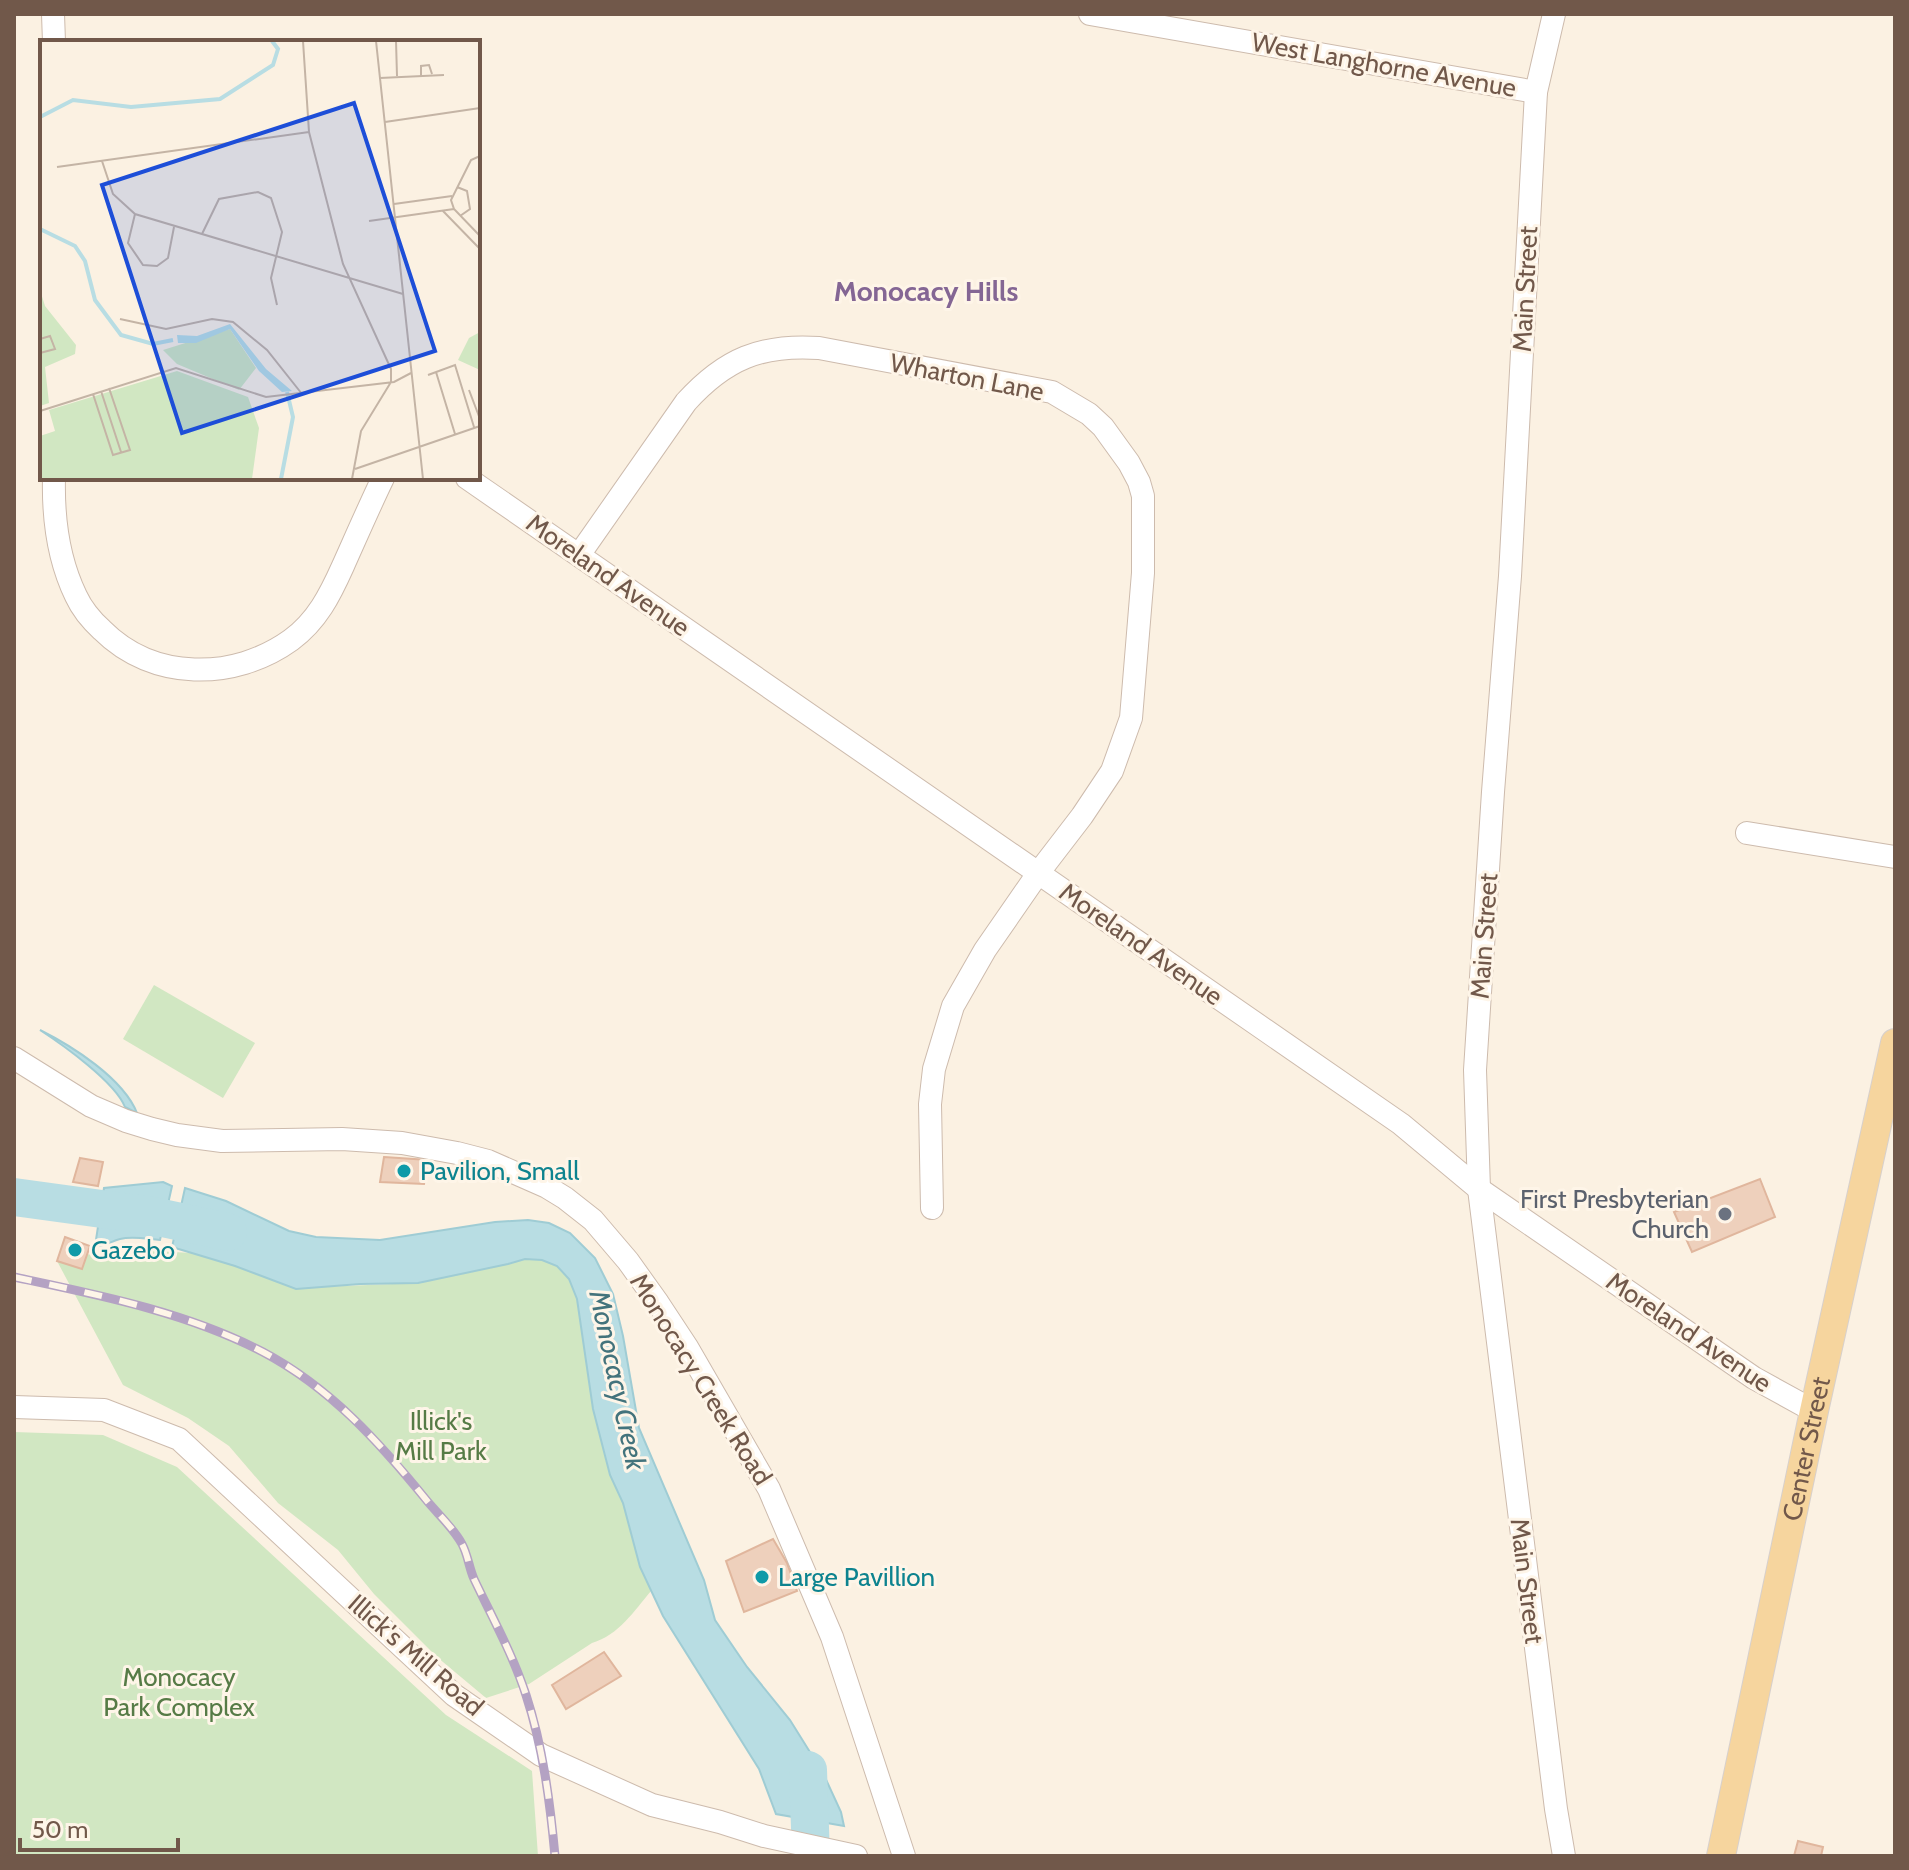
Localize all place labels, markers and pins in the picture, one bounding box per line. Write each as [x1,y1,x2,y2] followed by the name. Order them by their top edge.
[420,1155,579,1187] place label: Pavilion, Small
[395,1162,413,1180] marker: Pavilion, Small
[1520,1183,1709,1245] place label: First Presbyterian Church
[1716,1205,1734,1223] marker: First Presbyterian Church
[91,1234,175,1266] place label: Gazebo
[66,1241,84,1259] marker: Gazebo
[778,1561,935,1593] place label: Large Pavillion
[753,1568,771,1586] marker: Large Pavillion

